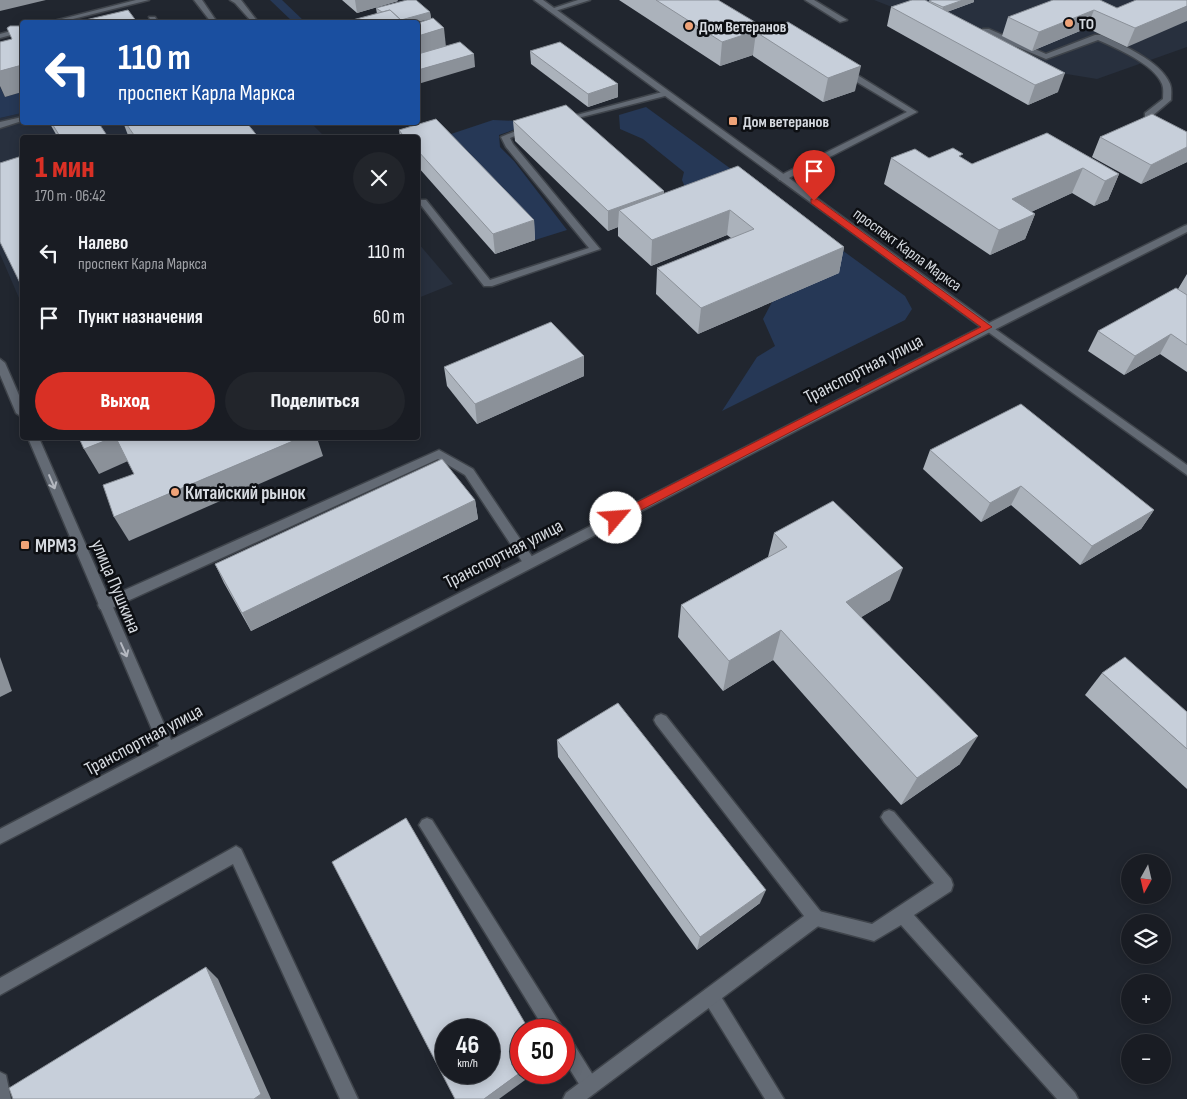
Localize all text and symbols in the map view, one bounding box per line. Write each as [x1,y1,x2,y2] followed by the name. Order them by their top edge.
[1079,15,1094,34] place label: ТО
[1063,17,1075,29] marker: ТО
[699,18,787,37] place label: Дом Ветеранов
[683,20,695,32] marker: Дом Ветеранов
[118,37,191,80] text: 110 m
[35,40,100,105] icon: left
[118,80,295,107] text: проспект Карла Маркса
[743,113,829,132] place label: Дом ветеранов
[727,115,739,127] marker: Дом ветеранов
[35,150,95,186] text: 1 мин
[793,150,835,201] pin
[353,152,405,204] button: close
[800,157,828,185] icon: arrive
[35,187,106,206] text: 170 m · 06:42
[849,205,965,296] street label: проспект Карла Маркса
[78,232,128,255] text: Налево
[35,239,63,267] icon: left
[368,241,405,264] text: 110 m
[78,255,207,274] text: проспект Карла Маркса
[35,304,63,332] icon: arrive
[78,306,203,329] text: Пункт назначения
[373,306,405,329] text: 60 m
[800,329,927,409] street label: Транспортная улица
[35,372,215,430] button: Выход
[225,372,405,430] button: Поделиться
[48,474,58,489] one-way arrow
[185,482,305,505] place label: Китайский рынок
[169,486,181,498] marker: Китайский рынок
[589,491,641,543] position arrow
[440,514,567,594] street label: Транспортная улица
[35,535,77,558] place label: МРМЗ
[86,536,146,637] street label: улица Пушкина
[19,539,31,551] marker: МРМЗ
[120,642,130,657] one-way arrow
[81,700,207,781] street label: Транспортная улица
[1121,854,1171,904] north arrow
[1121,854,1171,1084] map controls
[1121,914,1171,964] button: layers
[1121,974,1171,1024] button: +
[510,1019,575,1084] speed limit sign: 50
[456,1030,479,1061] text: 46
[1121,1034,1171,1084] button: −
[457,1056,478,1071] text: km/h

